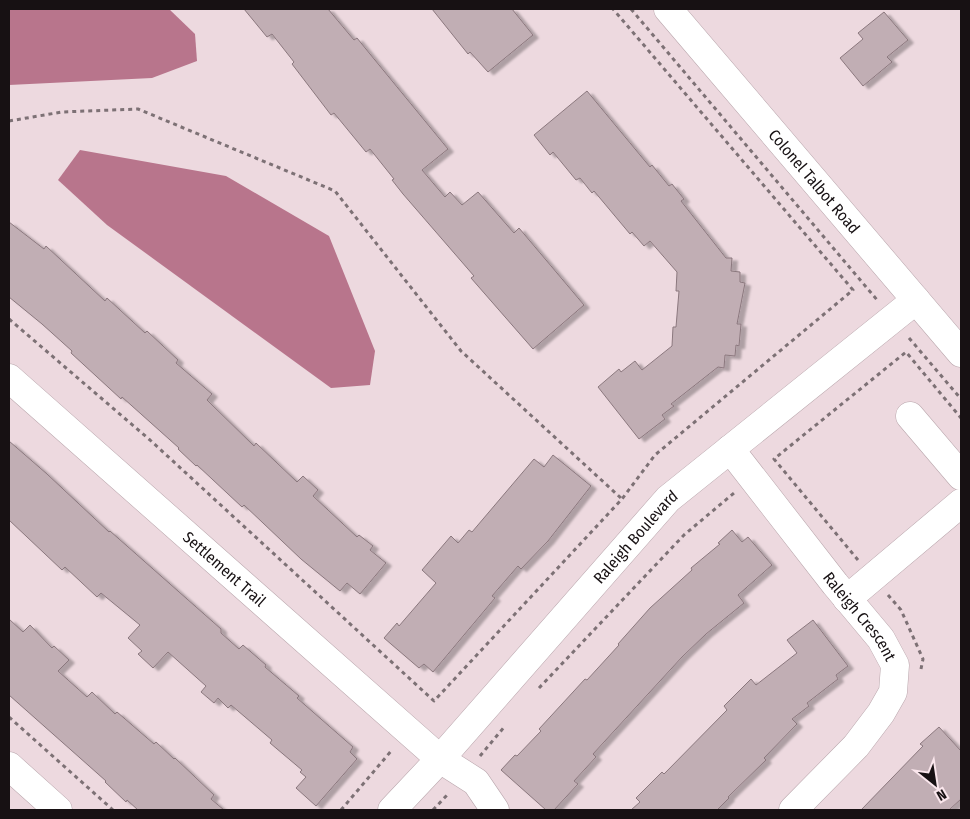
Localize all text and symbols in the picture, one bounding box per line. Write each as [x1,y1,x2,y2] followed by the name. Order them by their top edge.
[765,125,864,237] street label: Colonel Talbot Road
[589,486,681,587] street label: Raleigh Boulevard
[180,527,270,610] street label: Settlement Trail
[820,568,901,665] street label: Raleigh Crescent
[910,759,960,809] north arrow
[933,785,949,804] text: N

